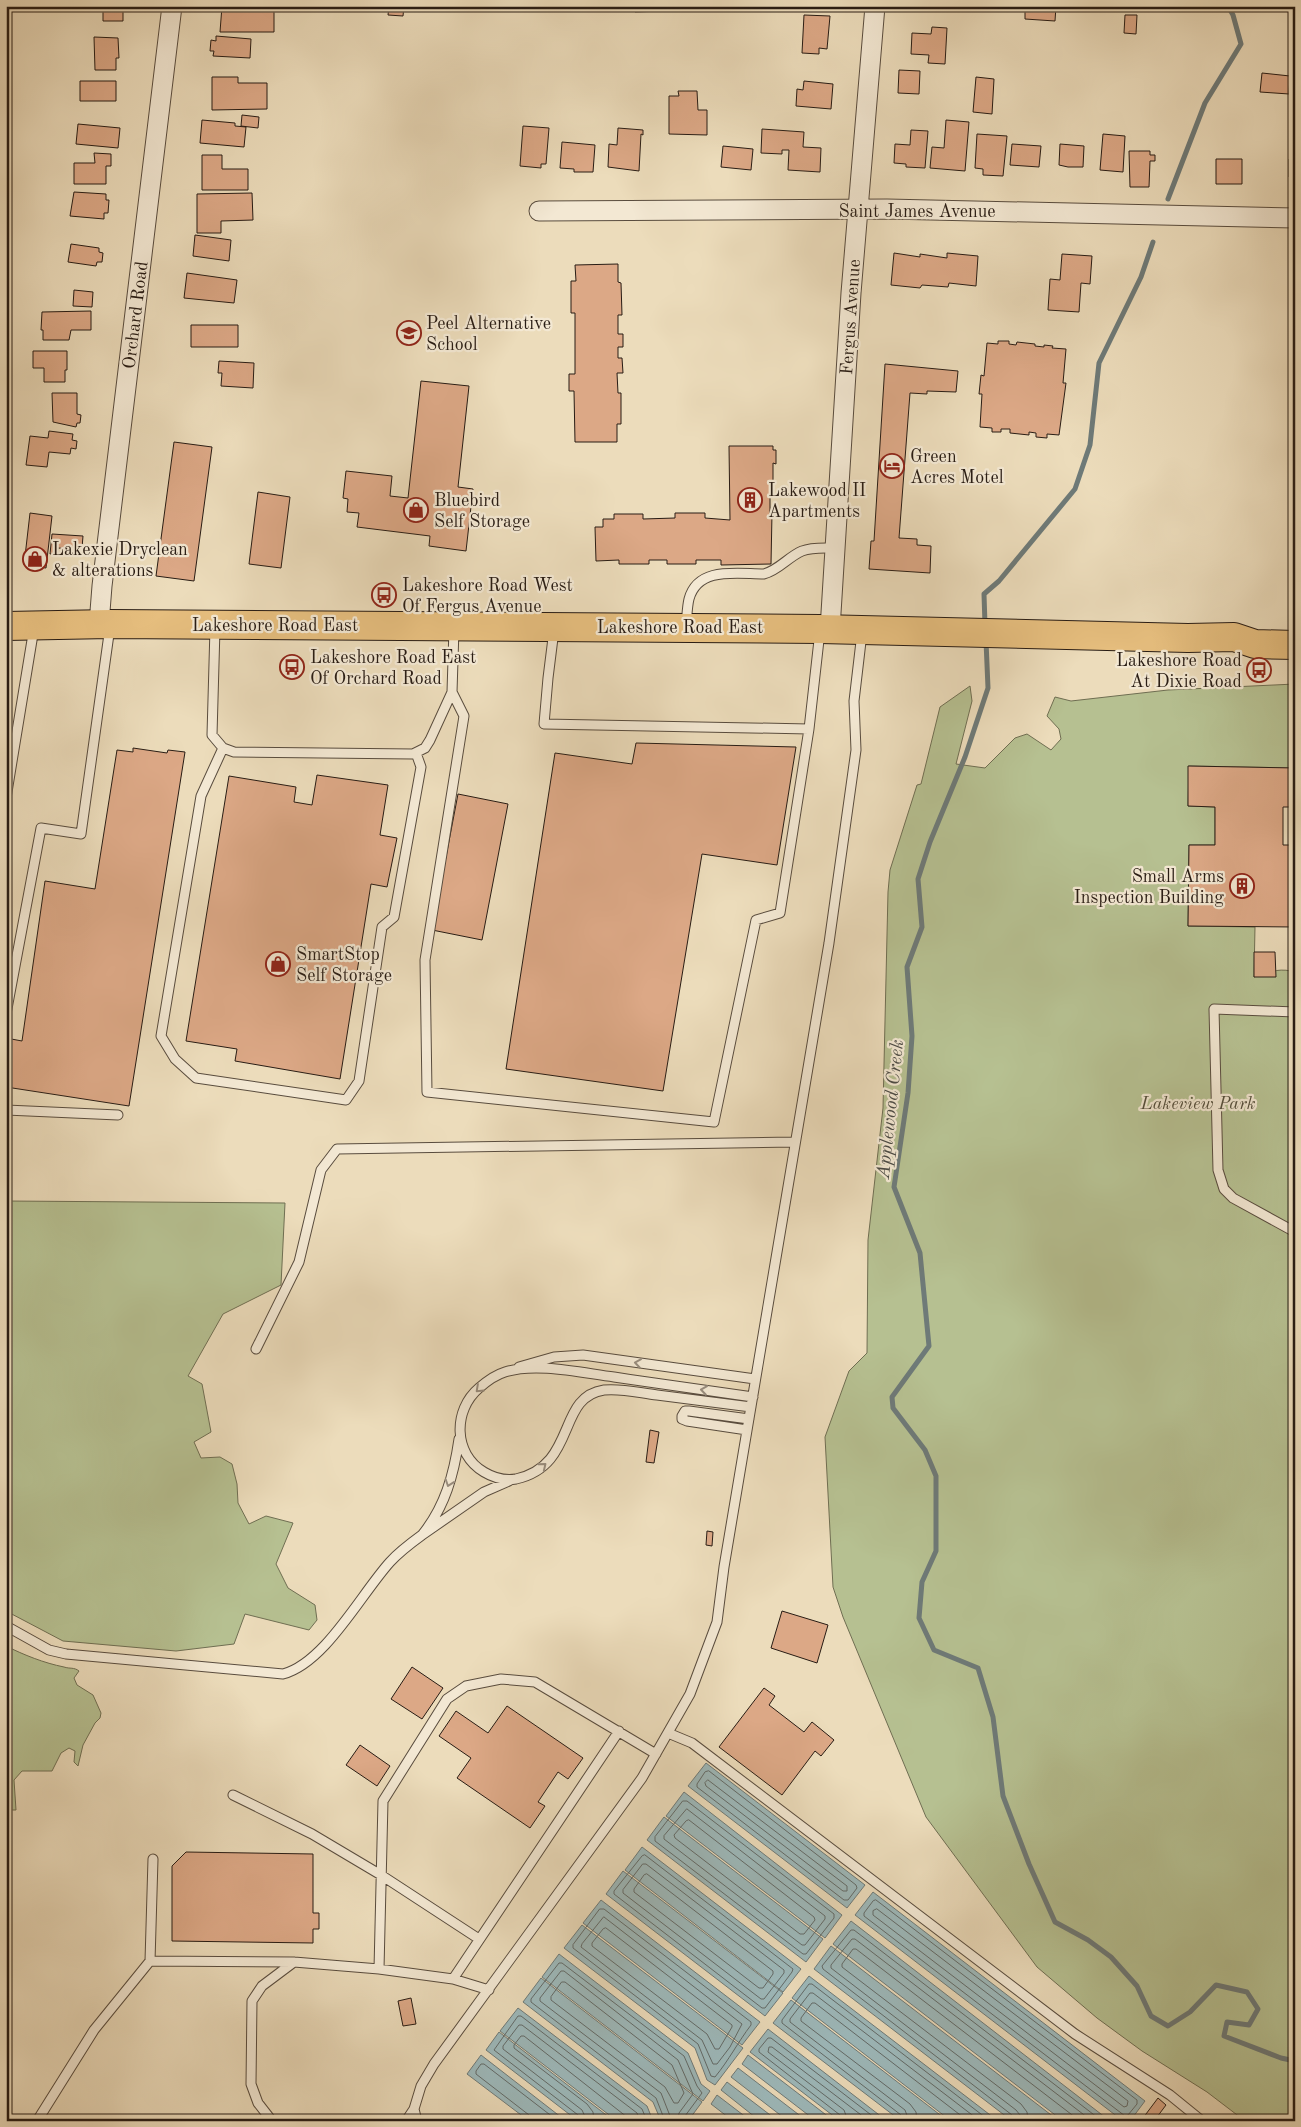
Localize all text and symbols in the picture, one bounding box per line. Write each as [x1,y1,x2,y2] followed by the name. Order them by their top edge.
[838,203,996,221] street label: Saint James Avenue
[838,259,864,376] street label: Fergus Avenue
[120,260,152,370] street label: Orchard Road
[426,315,551,354] place label: Peel Alternative School
[396,320,422,346] school or university icon: Peel Alternative School
[910,448,1004,487] place label: Green Acres Motel
[879,453,905,479] hotel icon: Green Acres Motel
[768,482,866,521] place label: Lakewood II Apartments
[737,487,763,513] building icon: Lakewood II Apartments
[434,492,530,531] place label: Bluebird Self Storage
[403,497,429,523] shop icon: Bluebird Self Storage
[52,541,188,580] place label: Lakexie Dryclean & alterations
[22,546,48,572] shop icon: Lakexie Dryclean & alterations
[402,577,573,616] place label: Lakeshore Road West Of Fergus Avenue
[371,582,397,608] bus stop icon: Lakeshore Road West Of Fergus Avenue
[192,617,358,635] street label: Lakeshore Road East
[597,619,763,637] street label: Lakeshore Road East
[310,649,476,688] place label: Lakeshore Road East Of Orchard Road
[1116,652,1242,691] place label: Lakeshore Road At Dixie Road
[279,654,305,680] bus stop icon: Lakeshore Road East Of Orchard Road
[1246,657,1272,683] bus stop icon: Lakeshore Road At Dixie Road
[1074,868,1224,907] place label: Small Arms Inspection Building
[1229,873,1255,899] building icon: Small Arms Inspection Building
[296,946,392,985] place label: SmartStop Self Storage
[265,951,291,977] shop icon: SmartStop Self Storage
[875,1039,908,1181] water label: Applewood Creek
[1139,1095,1256,1113] park label: Lakeview Park
[633,1358,641,1369] one-way arrow
[475,1383,484,1392] one-way arrow
[700,1385,708,1396] one-way arrow
[538,1462,547,1471] one-way arrow
[445,1479,455,1487] one-way arrow

